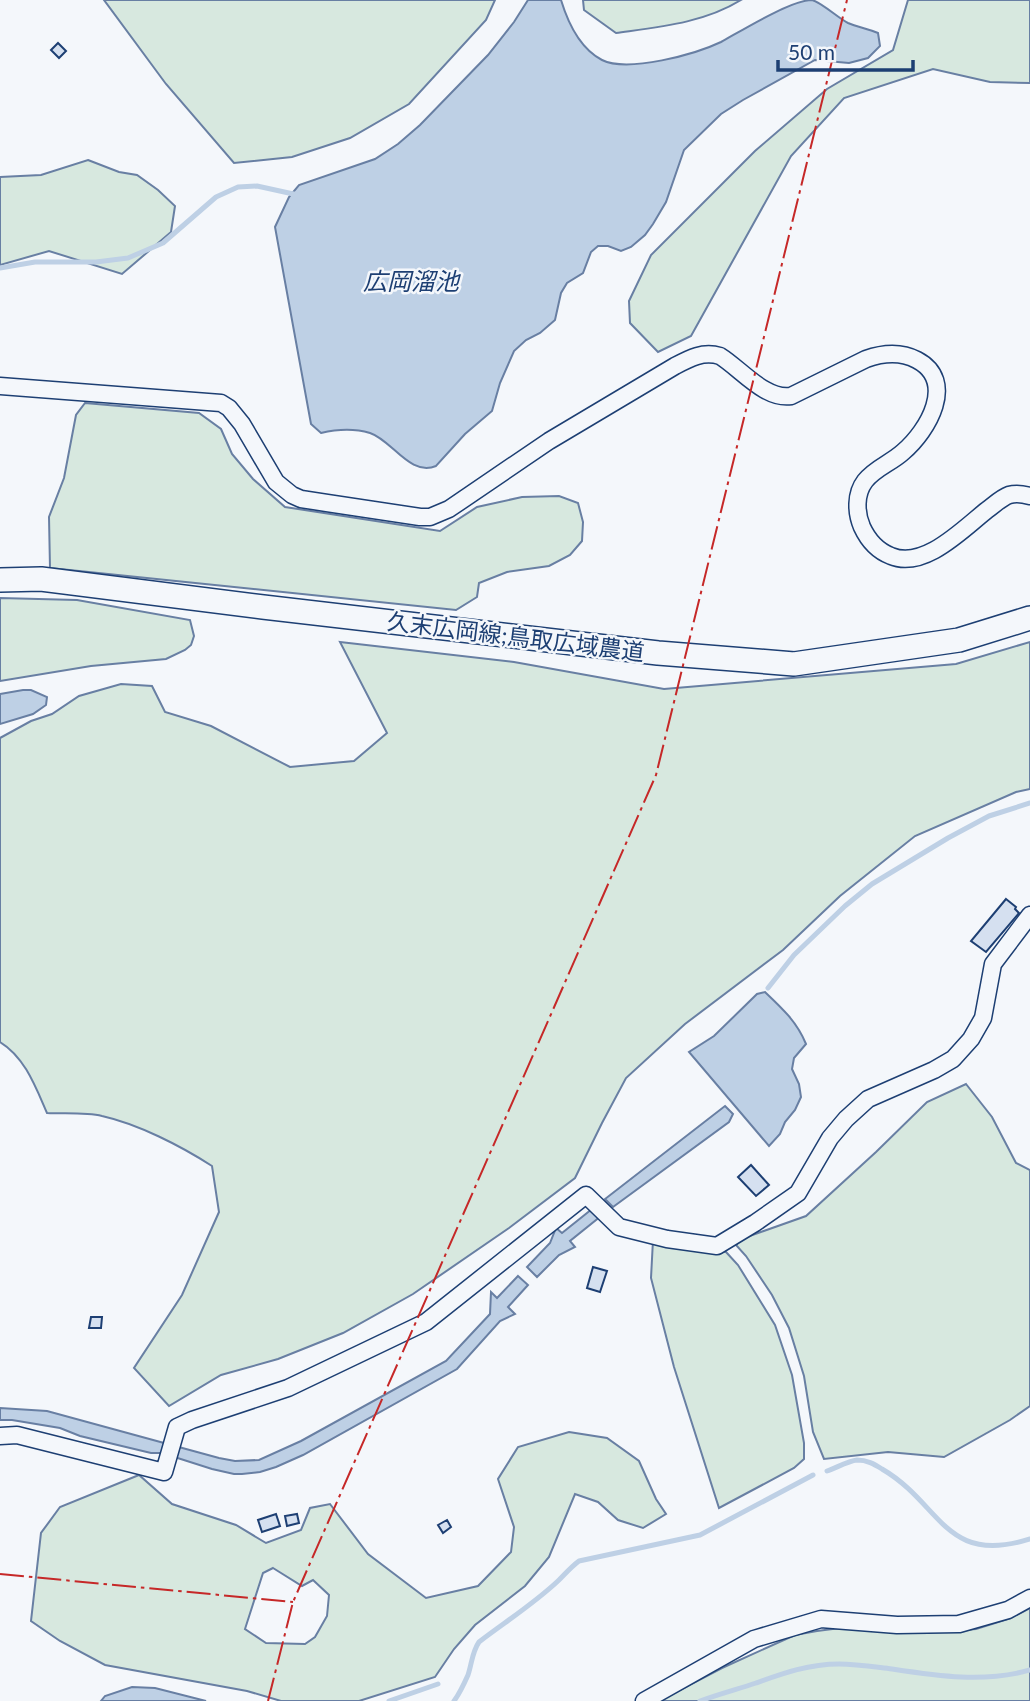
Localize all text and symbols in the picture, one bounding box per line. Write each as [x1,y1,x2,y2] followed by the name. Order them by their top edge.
[778,28,913,72] scale bar
[788,39,835,64] text: 50 m
[363,266,461,295] water label: 広岡溜池
[386,606,646,666] street label: 久末広岡線;鳥取広域農道

